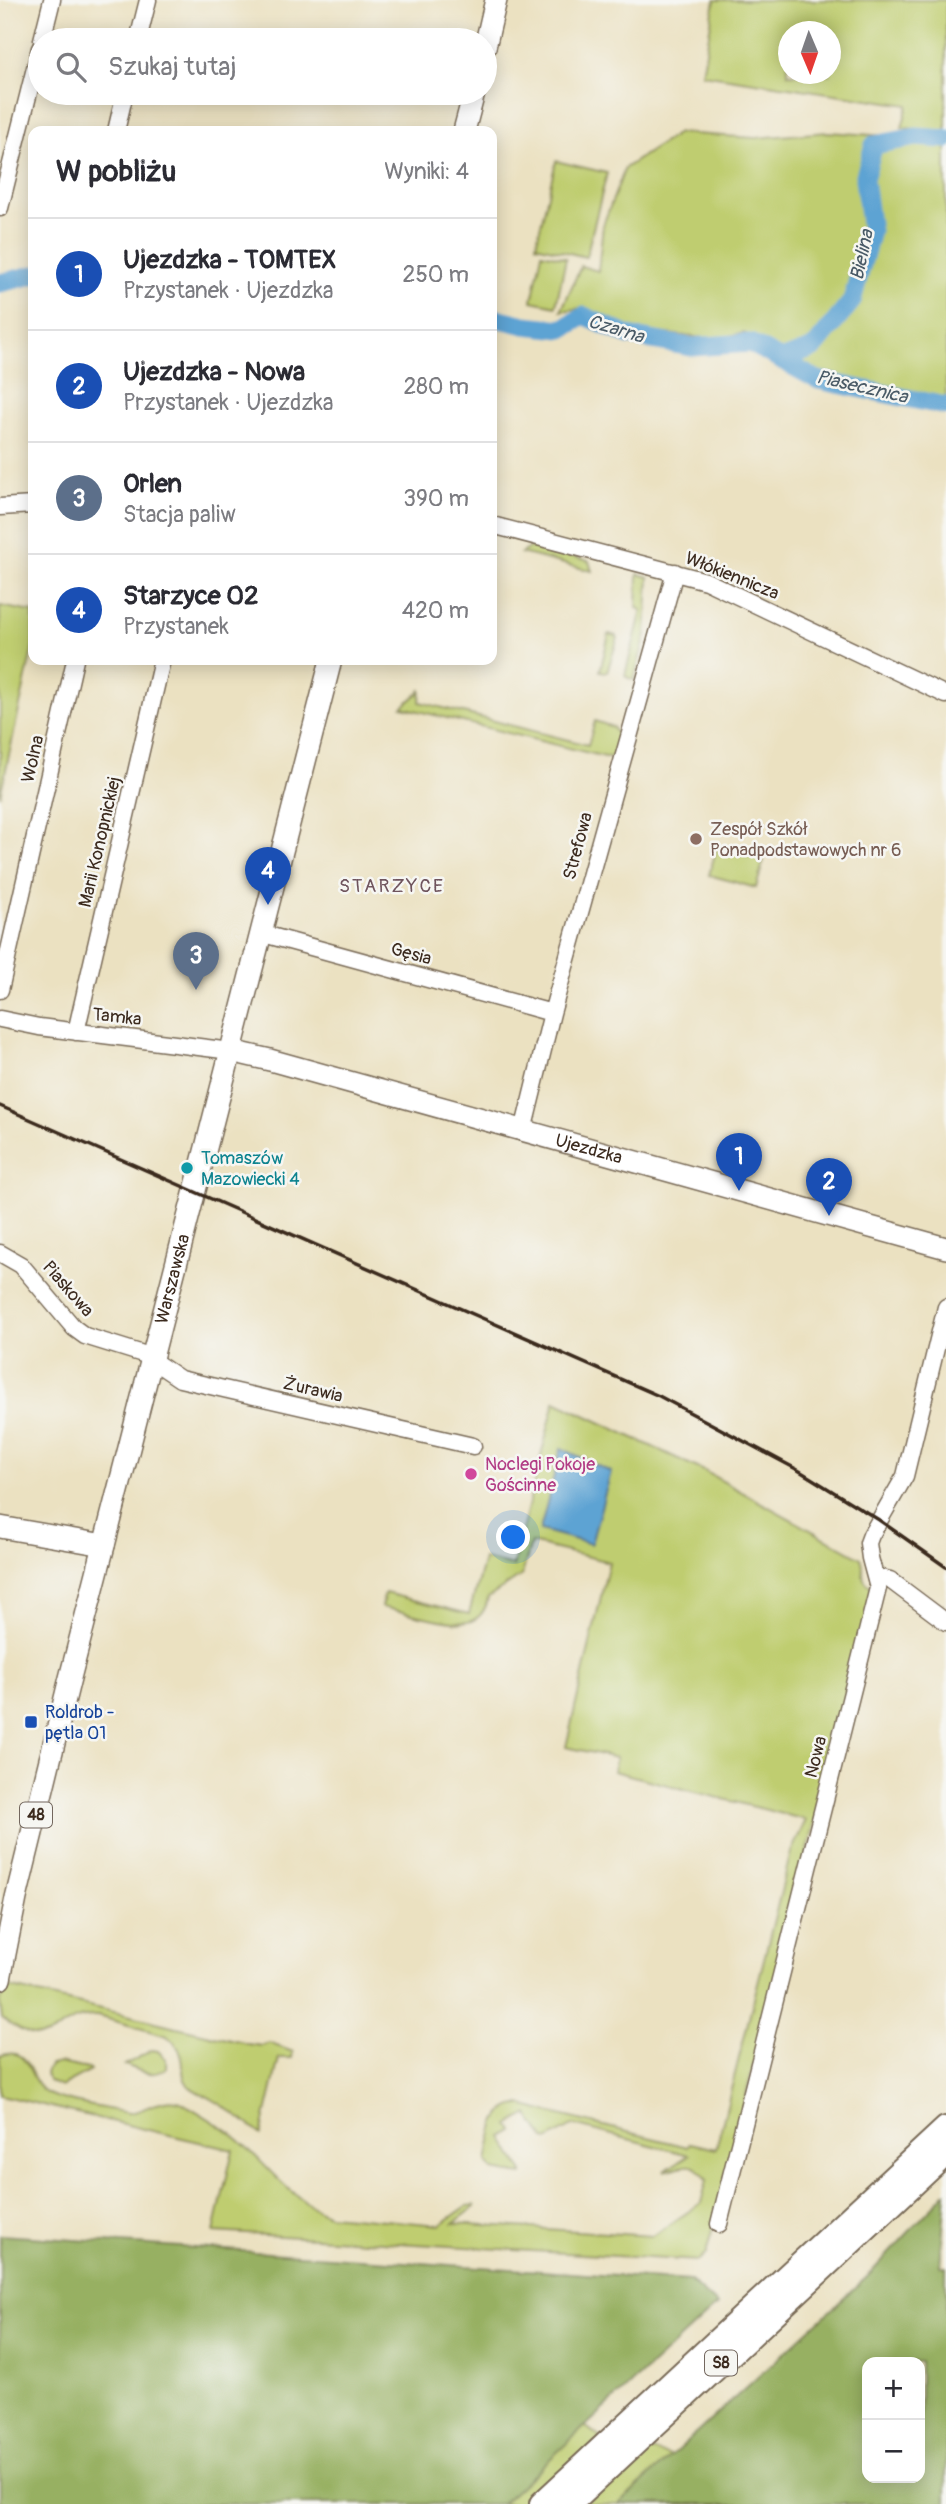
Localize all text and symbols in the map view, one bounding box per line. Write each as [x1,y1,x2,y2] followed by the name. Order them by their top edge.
[778,21,841,84] north arrow
[28,28,497,105] search box
[52,48,90,86] icon: search
[108,51,236,83] text: Szukaj tutaj
[56,153,176,190] text: W pobliżu
[384,157,469,186] text: Wyniki: 4
[845,227,879,282] water label: Bielina
[123,244,337,276] text: Ujezdzka - TOMTEX
[75,260,84,289] text: 1
[403,260,469,289] text: 250 m
[123,276,334,305] text: Przystanek · Ujezdzka
[585,309,648,349] water label: Czarna
[123,356,305,388] text: Ujezdzka - Nowa
[814,365,911,409] water label: Piasecznica
[73,372,85,401] text: 2
[403,372,469,401] text: 280 m
[123,388,334,417] text: Przystanek · Ujezdzka
[123,468,182,500] text: Orlen
[73,484,85,513] text: 3
[403,484,469,513] text: 390 m
[123,500,236,529] text: Stacja paliw
[682,547,782,605] street label: Włókiennicza
[123,580,259,612] text: Starzyce 02
[72,596,86,625] text: 4
[402,596,469,625] text: 420 m
[123,612,229,641] text: Przystanek
[16,733,50,785] street label: Wolna
[74,774,126,910] street label: Marii Konopnickiej
[558,810,598,882] street label: Strefowa
[710,818,901,862] place label: Zespół Szkół Ponadpodstawowych nr 6
[688,831,704,847] marker: Zespół Szkół Ponadpodstawowych nr 6
[245,847,291,905] pin: 4
[339,874,445,898] district label: STARZYCE
[173,932,219,990] pin: 3
[388,938,434,970] street label: Gęsia
[91,1003,143,1031] street label: Tamka
[553,1128,625,1169] street label: Ujezdzka
[716,1133,762,1191] pin: 1
[201,1147,300,1191] place label: Tomaszów Mazowiecki 4
[806,1158,852,1216] pin: 2
[179,1160,195,1176] marker: Tomaszów Mazowiecki 4
[150,1232,195,1326] street label: Warszawska
[37,1256,99,1322] street label: Piaskowa
[281,1372,345,1408] street label: Żurawia
[485,1453,595,1497] place label: Noclegi Pokoje Gościnne
[463,1466,479,1482] marker: Noclegi Pokoje Gościnne
[496,1520,530,1554] your location
[45,1701,114,1745] place label: Roldrob - pętla 01
[23,1714,39,1730] marker: Roldrob - pętla 01
[800,1734,832,1780] street label: Nowa
[20,1802,52,1828] road number: 48
[705,2350,737,2376] road number: S8
[862,2357,925,2483] map controls
[862,2357,925,2420] button: +
[862,2420,925,2483] button: −

